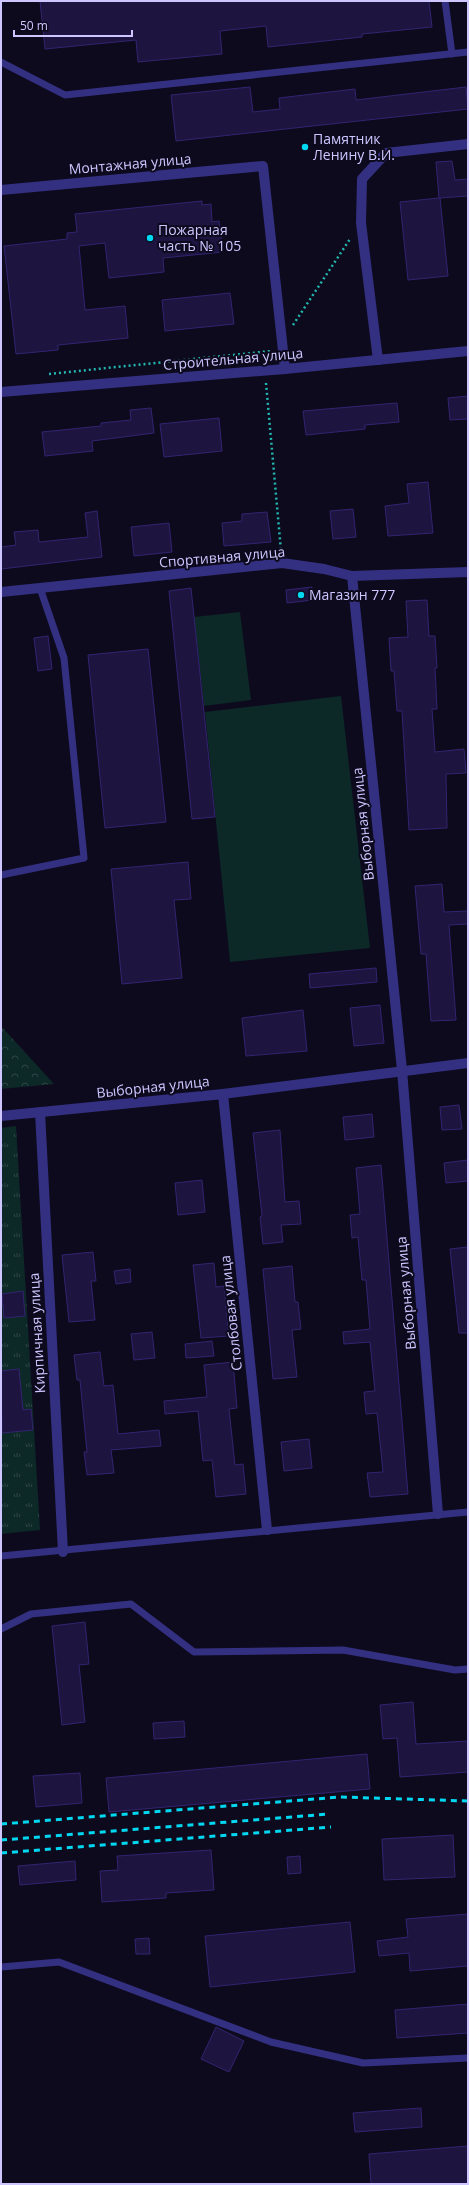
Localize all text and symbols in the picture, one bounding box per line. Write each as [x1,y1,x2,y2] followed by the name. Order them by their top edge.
[14,12,132,38] scale bar
[20,17,48,34] text: 50 m
[313,129,395,164] place label: Памятник Ленину В.И.
[300,142,310,152] marker: Памятник Ленину В.И.
[68,149,192,178] street label: Монтажная улица
[158,220,241,255] place label: Пожарная часть № 105
[145,233,155,243] marker: Пожарная часть № 105
[162,343,304,374] street label: Строительная улица
[158,542,286,571] street label: Спортивная улица
[309,585,395,604] place label: Магазин 777
[296,590,306,600] marker: Магазин 777
[347,767,378,882] street label: Выборная улица
[95,1071,210,1102] street label: Выборная улица
[391,1236,420,1350] street label: Выборная улица
[215,1254,246,1372] street label: Столбовая улица
[24,1272,49,1394] street label: Кирпичная улица

